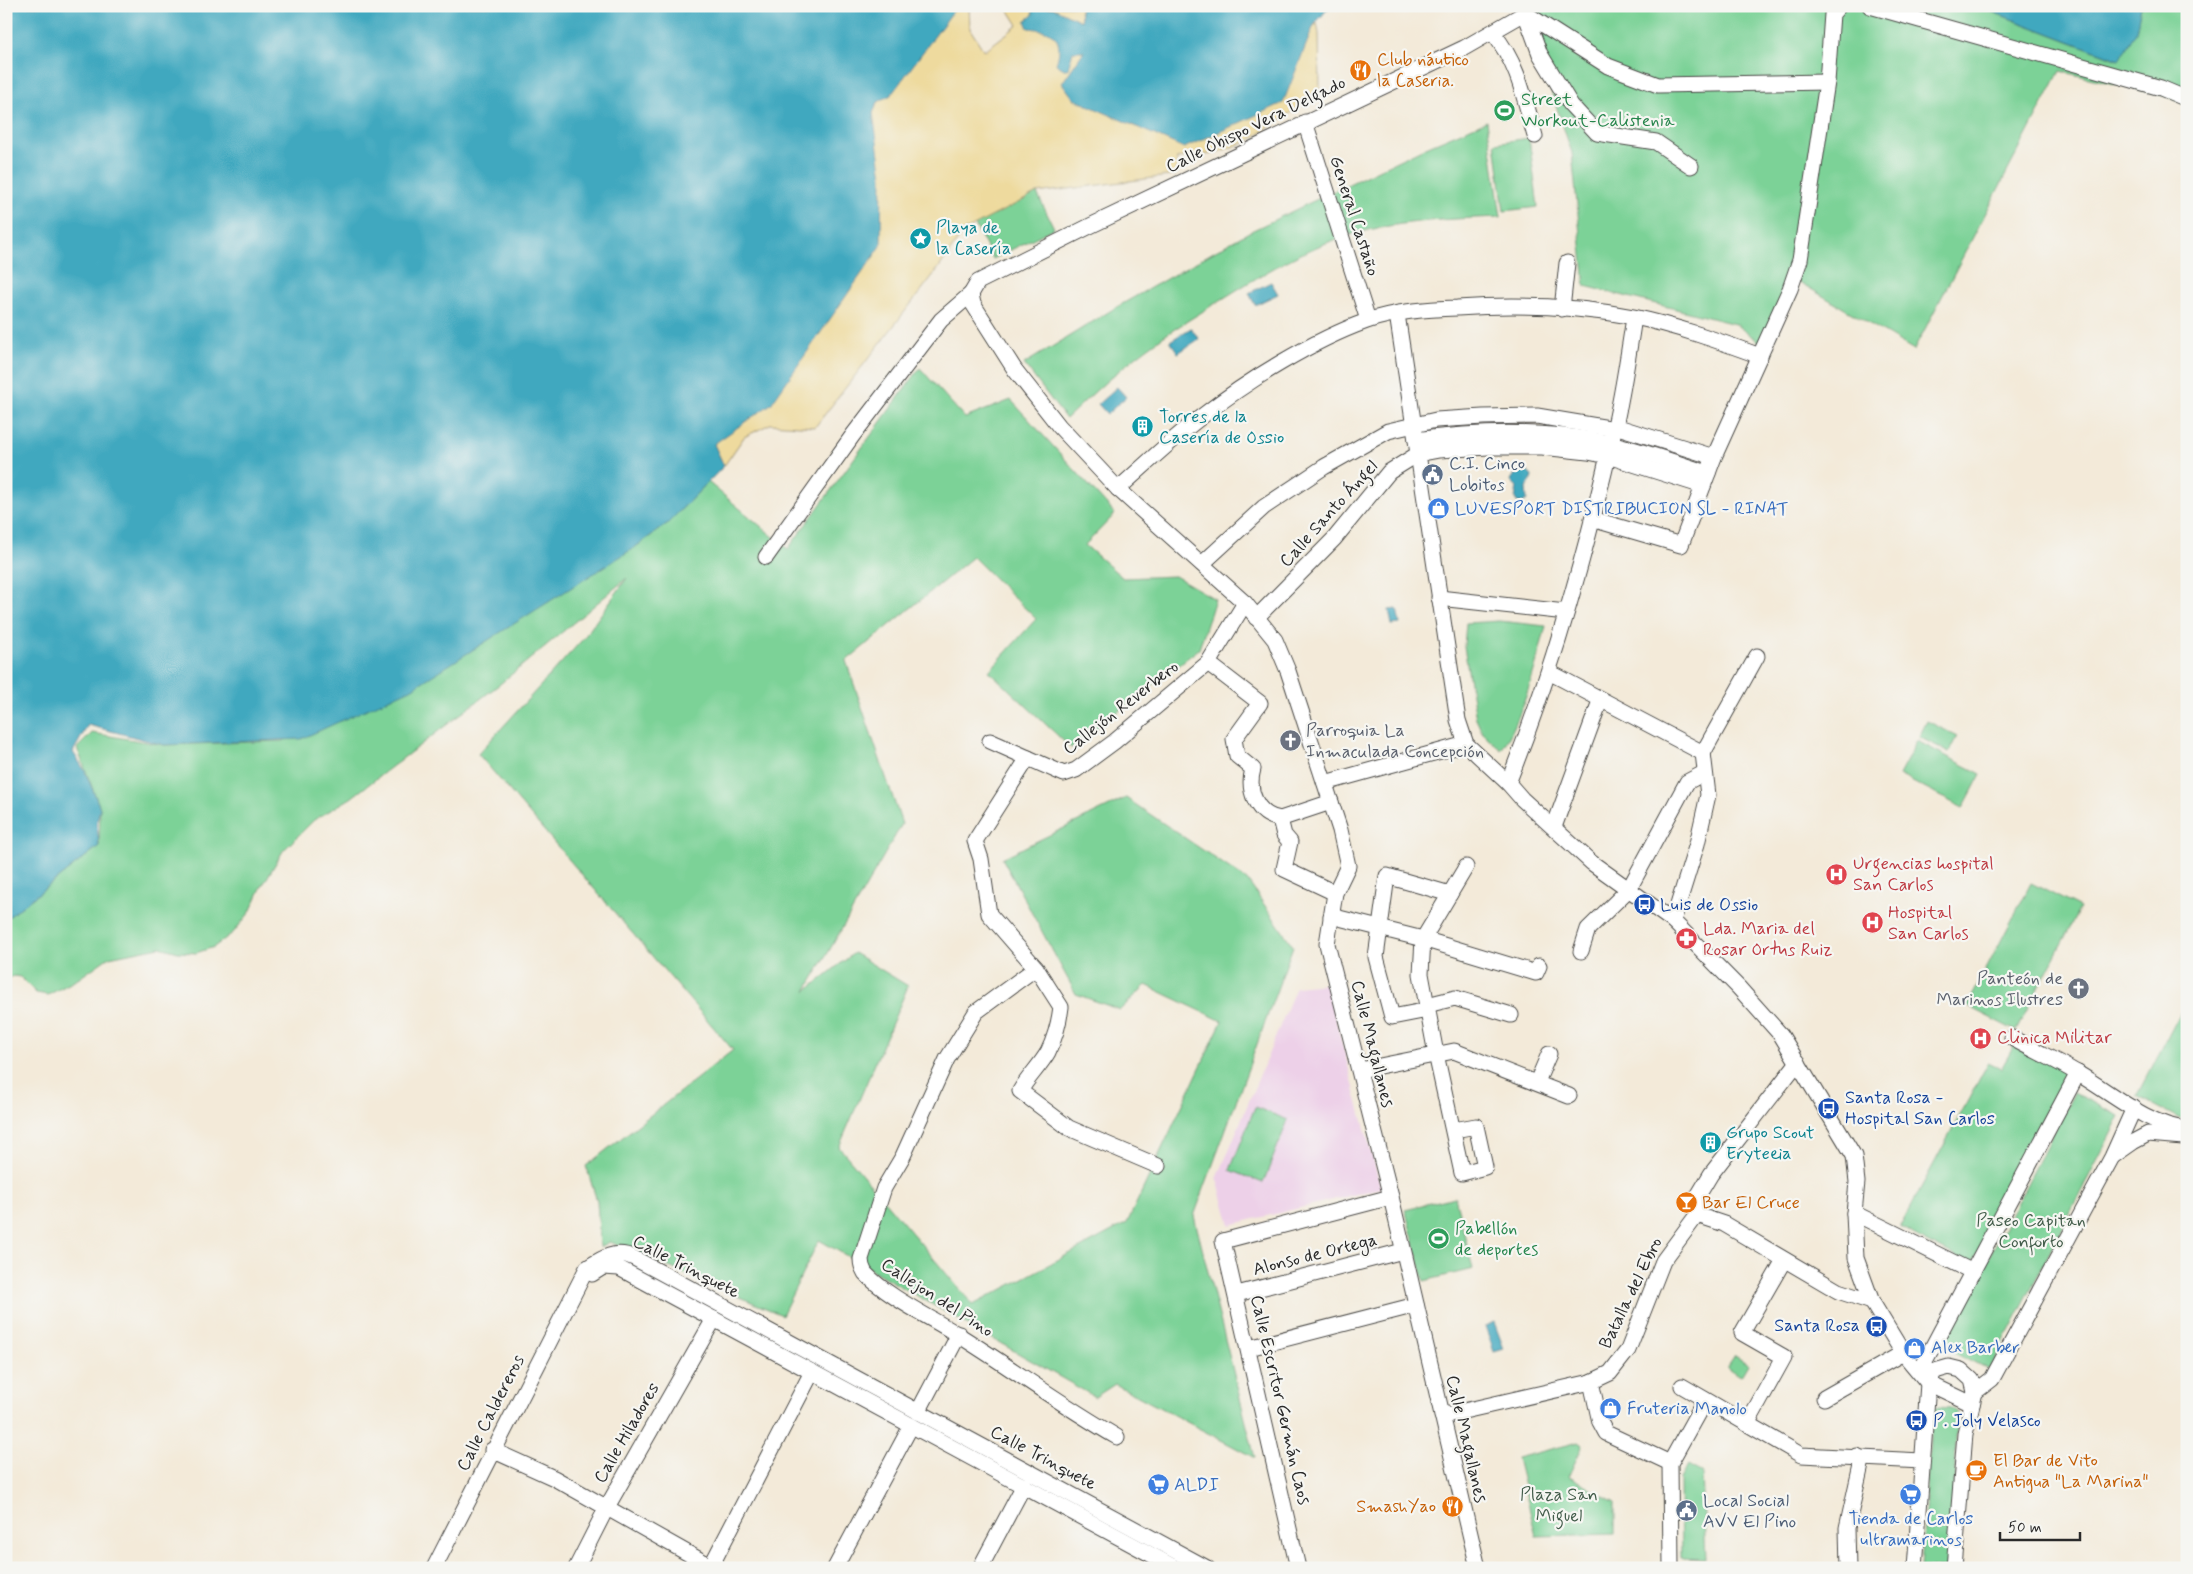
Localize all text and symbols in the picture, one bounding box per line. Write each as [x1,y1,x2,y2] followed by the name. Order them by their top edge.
[1377,48,1469,93] place label: Club náutico la Caseria.
[1349,58,1373,82] restaurant icon: Club náutico la Caseria.
[1162,71,1351,181] street label: Calle Obispo Vera Delgado
[1521,88,1675,133] place label: Street Workout-Calistenia
[1493,98,1517,122] sports icon: Street Workout-Calistenia
[1323,153,1385,279] street label: General Castaño
[936,216,1011,261] place label: Playa de la Casería
[908,226,932,250] place icon: Playa de la Casería
[1159,405,1284,450] place label: Torres de la Casería de Ossio
[1131,415,1155,439] building icon: Torres de la Casería de Ossio
[1449,452,1525,497] place label: C.I. Cinco Lobitos
[1274,455,1385,574] street label: Calle Santo Ángel
[1421,462,1445,486] public building icon: C.I. Cinco Lobitos
[1427,497,1451,521] shop icon: LUVESPORT DISTRIBUCION SL - RINAT
[1455,497,1789,521] place label: LUVESPORT DISTRIBUCION SL - RINAT
[1058,655,1184,761] street label: Callejón Reverbero
[1306,719,1484,764] place label: Parroquia La Inmaculada Concepción
[1278,729,1302,753] church icon: Parroquia La Inmaculada Concepción
[1853,852,1994,897] place label: Urgencias hospital San Carlos
[1825,862,1849,886] hospital icon: Urgencias hospital San Carlos
[1632,893,1656,917] bus stop icon: Luis de Ossio
[1660,893,1758,917] place label: Luis de Ossio
[1888,901,1969,946] place label: Hospital San Carlos
[1860,911,1884,935] hospital icon: Hospital San Carlos
[1703,917,1832,962] place label: Lda. Maria del Rosar Ortus Ruiz
[1675,927,1699,951] pharmacy icon: Lda. Maria del Rosar Ortus Ruiz
[1936,967,2063,1012] place label: Panteón de Marinos Ilustres
[2067,977,2091,1001] church icon: Panteón de Marinos Ilustres
[1343,978,1399,1111] street label: Calle Magallanes
[1969,1026,1993,1050] hospital icon: Clinica Militar
[1997,1026,2112,1050] place label: Clinica Militar
[1845,1086,1995,1131] place label: Santa Rosa - Hospital San Carlos
[1817,1096,1841,1120] bus stop icon: Santa Rosa - Hospital San Carlos
[1726,1121,1815,1166] place label: Grupo Scout Eryteeia
[1698,1131,1722,1155] building icon: Grupo Scout Eryteeia
[1674,1191,1698,1215] bar icon: Bar El Cruce
[1702,1191,1800,1215] place label: Bar El Cruce
[1976,1209,2086,1256] park label: Paseo Capitan Conforto
[1455,1217,1538,1262] place label: Pabellón de deportes
[1427,1227,1451,1251] sports icon: Pabellón de deportes
[1250,1228,1380,1283] street label: Alonso de Ortega
[628,1230,744,1304] street label: Calle Trinquete
[1594,1233,1668,1353] street label: Batalla del Ebro
[876,1253,998,1343] street label: Callejon del Pino
[1244,1293,1316,1507] street label: Calle Escritor Germán Caos
[1774,1314,1860,1338] place label: Santa Rosa
[1864,1314,1888,1338] bus stop icon: Santa Rosa
[1903,1336,1927,1360] shop icon: Alex Barber
[1931,1336,2020,1360] place label: Alex Barber
[451,1351,531,1475] street label: Calle Caldereros
[1438,1373,1492,1506] street label: Calle Magallanes
[588,1378,666,1488] street label: Calle Hiladores
[1599,1397,1623,1421] shop icon: Fruteria Manolo
[1627,1397,1747,1421] place label: Fruteria Manolo
[1905,1409,1929,1433] bus stop icon: P. Joly Velasco
[1933,1409,2041,1433] place label: P. Joly Velasco
[986,1420,1100,1496] street label: Calle Trinquete
[1993,1449,2149,1494] place label: El Bar de Vito Antigua "La Marina"
[1965,1459,1989,1483] cafe icon: El Bar de Vito Antigua "La Marina"
[1146,1473,1170,1497] supermarket icon: ALDI
[1174,1473,1219,1497] place label: ALDI
[1899,1482,1923,1506] supermarket icon: Tienda de Carlos ultramarinos
[1520,1483,1598,1530] park label: Plaza San Miguel
[1703,1489,1796,1534] place label: Local Social AVV El Pino
[1356,1495,1436,1519] place label: SmashYao
[1440,1495,1464,1519] restaurant icon: SmashYao
[1675,1499,1699,1523] public building icon: Local Social AVV El Pino
[1849,1507,1973,1552] place label: Tienda de Carlos ultramarinos
[2000,1509,2080,1541] scale bar
[2008,1518,2042,1538] text: 50 m

